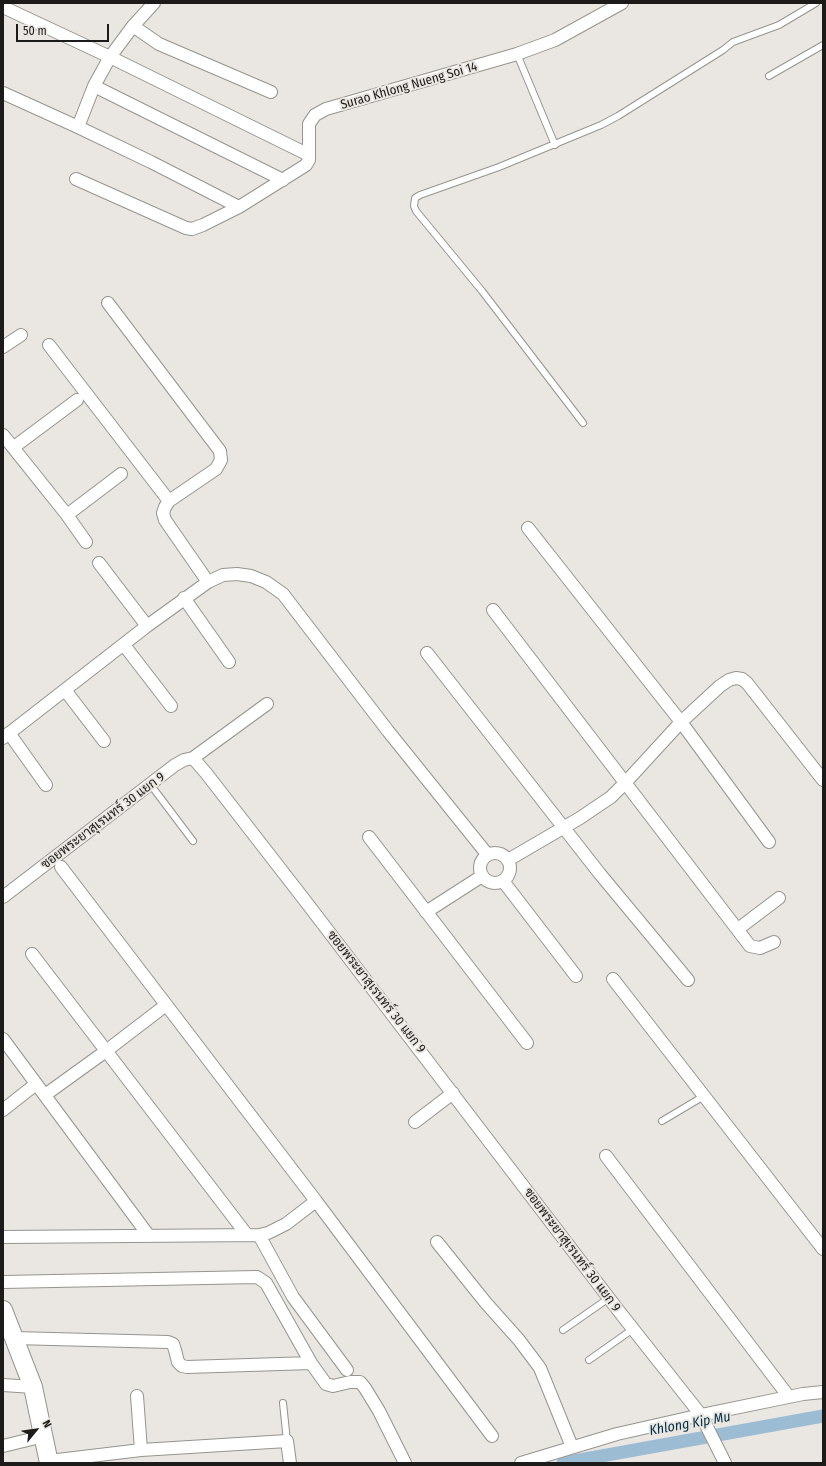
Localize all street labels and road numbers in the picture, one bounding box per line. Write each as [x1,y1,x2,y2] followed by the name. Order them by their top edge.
[339,59,479,113] street label: Surao Khlong Nueng Soi 14
[38,769,168,873] street label: ซอยพระยาสุเรนทร์ 30 แยก 9
[323,928,429,1056] street label: ซอยพระยาสุเรนทร์ 30 แยก 9
[520,1185,624,1315] street label: ซอยพระยาสุเรนทร์ 30 แยก 9

